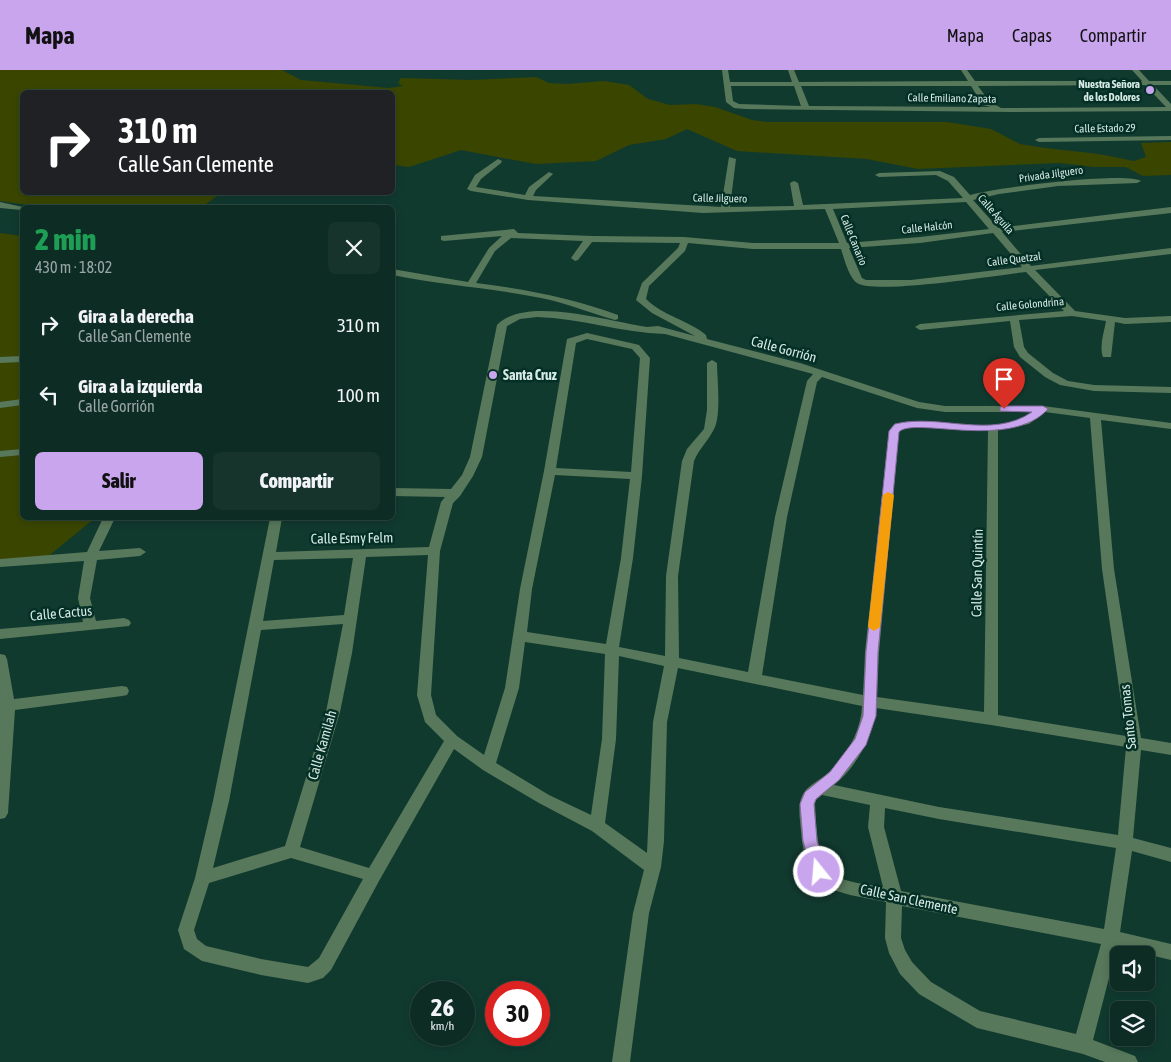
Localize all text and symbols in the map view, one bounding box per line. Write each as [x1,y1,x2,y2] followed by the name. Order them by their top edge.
[25,22,75,49] text: Mapa
[947,25,984,46] text: Mapa
[1012,25,1052,46] text: Capas
[1080,25,1146,46] text: Compartir
[1078,78,1140,103] place label: Nuestra Señora de los Dolores
[1144,84,1156,96] marker: Nuestra Señora de los Dolores
[908,91,996,105] street label: Calle Emiliano Zapata
[35,110,100,175] icon: right
[118,110,197,150] text: 310 m
[1074,121,1136,135] street label: Calle Estado 29
[118,151,274,177] text: Calle San Clemente
[1018,164,1084,184] street label: Privada Jilguero
[693,192,747,204] street label: Calle Jilguero
[976,192,1016,236] street label: Calle Águila
[838,213,870,267] street label: Calle Canario
[901,218,953,236] street label: Calle Halcón
[35,222,96,256] text: 2 min
[328,222,380,274] button: close
[986,250,1042,268] street label: Calle Quetzal
[35,258,112,276] text: 430 m · 18:02
[996,295,1064,313] street label: Calle Golondrina
[78,305,194,327] text: Gira a la derecha
[35,311,63,339] icon: right
[337,314,380,336] text: 310 m
[78,327,191,345] text: Calle San Clemente
[749,333,819,365] street label: Calle Gorrión
[983,358,1025,409] pin
[990,365,1018,393] icon: arrive
[503,367,557,383] place label: Santa Cruz
[487,369,499,381] marker: Santa Cruz
[78,375,203,397] text: Gira a la izquierda
[35,381,63,409] icon: left
[337,384,380,406] text: 100 m
[78,397,155,415] text: Calle Gorrión
[35,452,203,510] button: Salir
[213,452,380,510] button: Compartir
[311,529,393,547] street label: Calle Esmy Felm
[968,529,986,617] street label: Calle San Quintín
[29,602,93,624] street label: Calle Cactus
[1117,684,1139,750] street label: Santo Tomas
[304,708,340,782] street label: Calle Kamilah
[792,845,844,897] position arrow
[859,881,959,917] street label: Calle San Clemente
[1110,946,1155,1046] map controls
[1110,946,1155,991] button: sound
[485,981,550,1046] speed limit sign: 30
[431,993,454,1021] text: 26
[1110,1001,1155,1046] button: layers
[431,1019,454,1033] text: km/h

